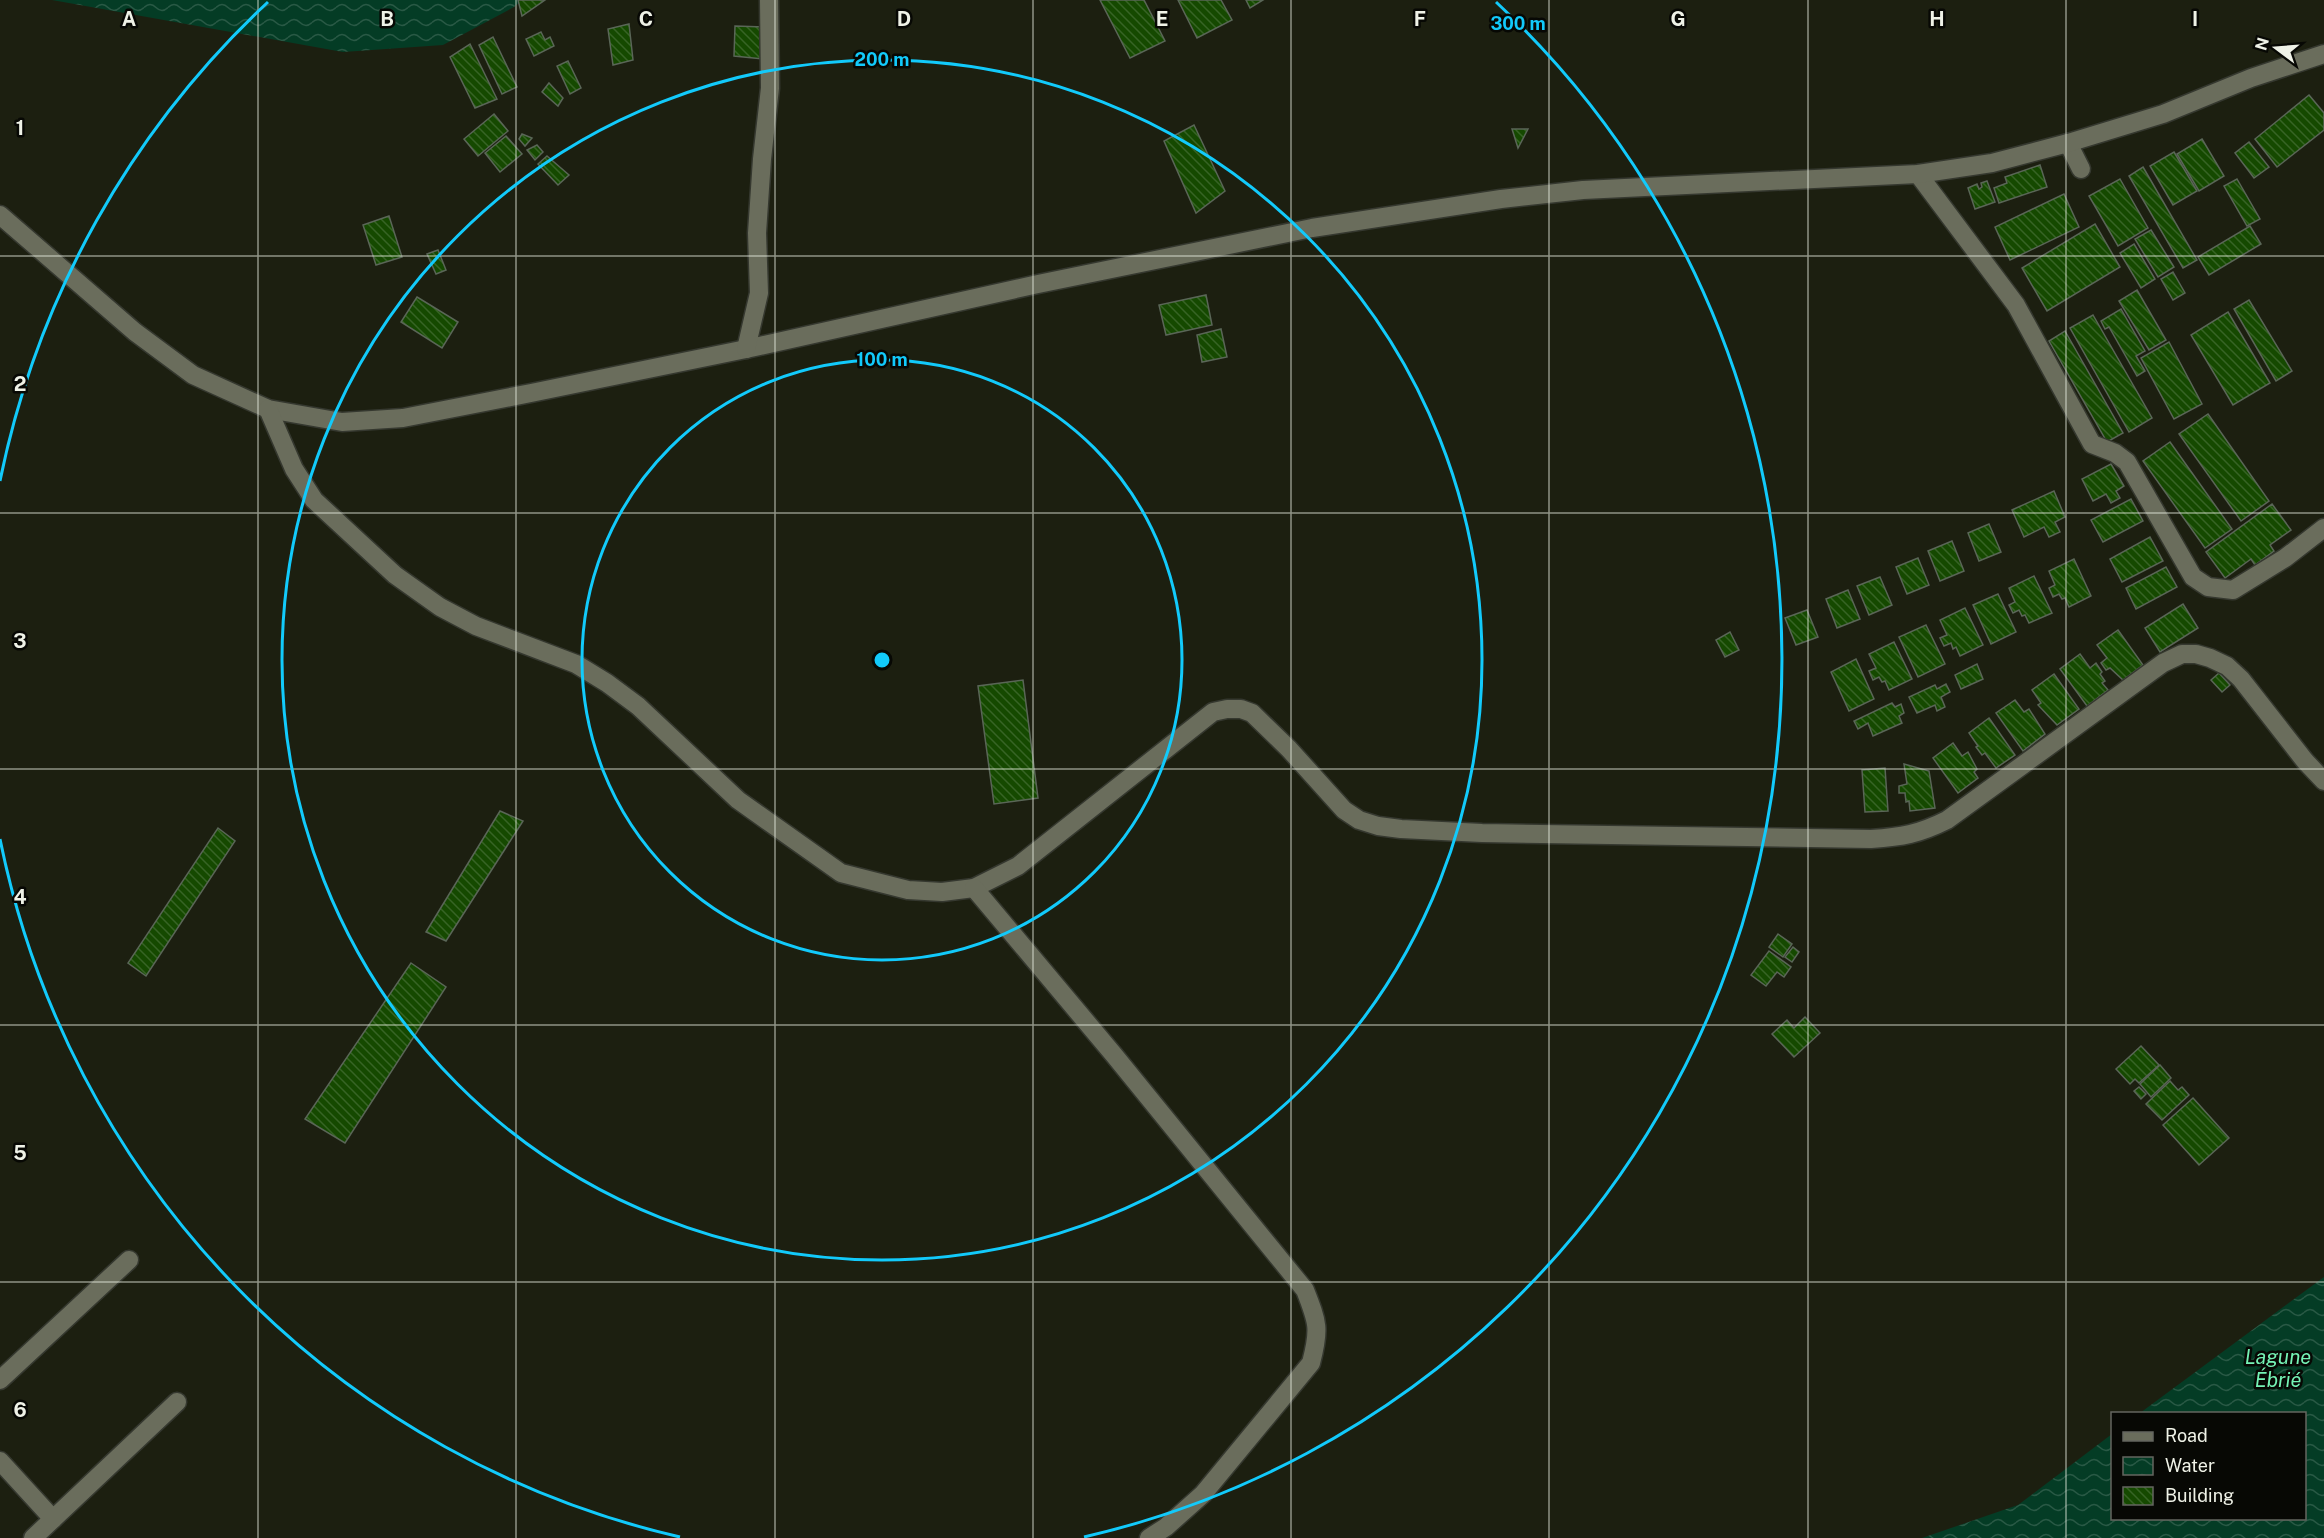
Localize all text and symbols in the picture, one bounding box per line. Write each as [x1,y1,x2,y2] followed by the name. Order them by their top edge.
[122,7,136,31] text: A
[380,7,394,31] text: B
[639,7,653,31] text: C
[897,7,911,31] text: D
[1156,7,1168,31] text: E
[1414,7,1426,31] text: F
[1670,7,1686,31] text: G
[1929,7,1945,31] text: H
[2192,7,2198,31] text: I
[1490,13,1546,34] text: 300 m
[2246,18,2306,78] north arrow
[2251,35,2273,53] text: N
[855,49,909,70] text: 200 m
[16,116,24,140] text: 1
[856,349,908,370] text: 100 m
[14,372,26,396] text: 2
[13,629,27,653] text: 3
[872,650,892,670] centre of rings
[13,885,27,909] text: 4
[13,1141,27,1165] text: 5
[2245,1345,2311,1392] water label: Lagune Ébrié
[13,1398,27,1422] text: 6
[2111,1412,2306,1520] legend
[2165,1425,2208,1446] text: Road
[2165,1455,2215,1476] text: Water
[2165,1485,2234,1506] text: Building

